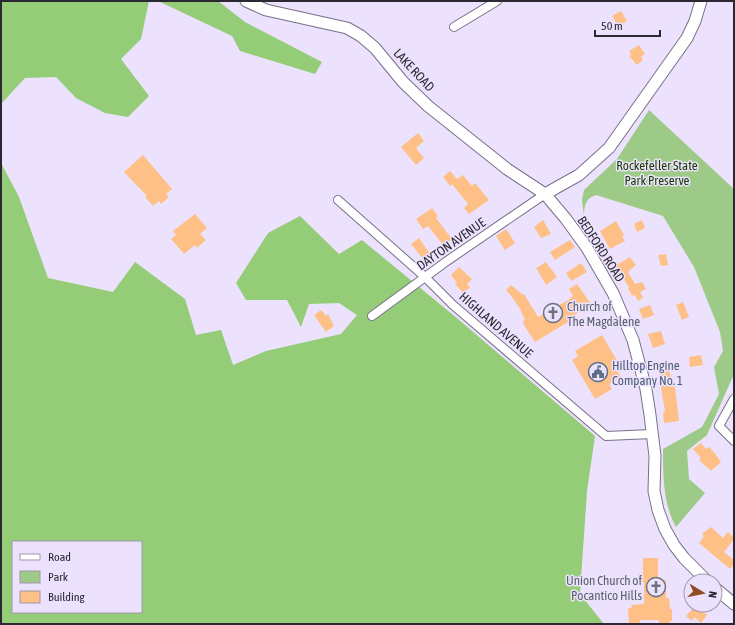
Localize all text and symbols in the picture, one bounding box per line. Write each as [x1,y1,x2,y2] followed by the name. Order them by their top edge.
[595,12,660,38] scale bar
[601,19,623,33] text: 50 m
[391,46,437,94] street label: LAKE ROAD
[616,158,698,188] park label: Rockefeller State Park Preserve
[574,213,628,285] street label: BEDFORD ROAD
[414,215,489,273] street label: DAYTON AVENUE
[456,289,536,361] street label: HIGHLAND AVENUE
[567,299,640,329] place label: Church of The Magdalene
[542,302,564,324] church icon: Church of The Magdalene
[612,358,683,388] place label: Hilltop Engine Company No. 1
[587,361,609,383] public building icon: Hilltop Engine Company No. 1
[12,541,142,613] legend
[48,550,71,564] text: Road
[48,570,69,584] text: Park
[566,573,642,603] place label: Union Church of Pocantico Hills
[683,573,723,613] north arrow
[645,576,667,598] church icon: Union Church of Pocantico Hills
[48,590,86,604] text: Building
[706,590,719,599] text: N

